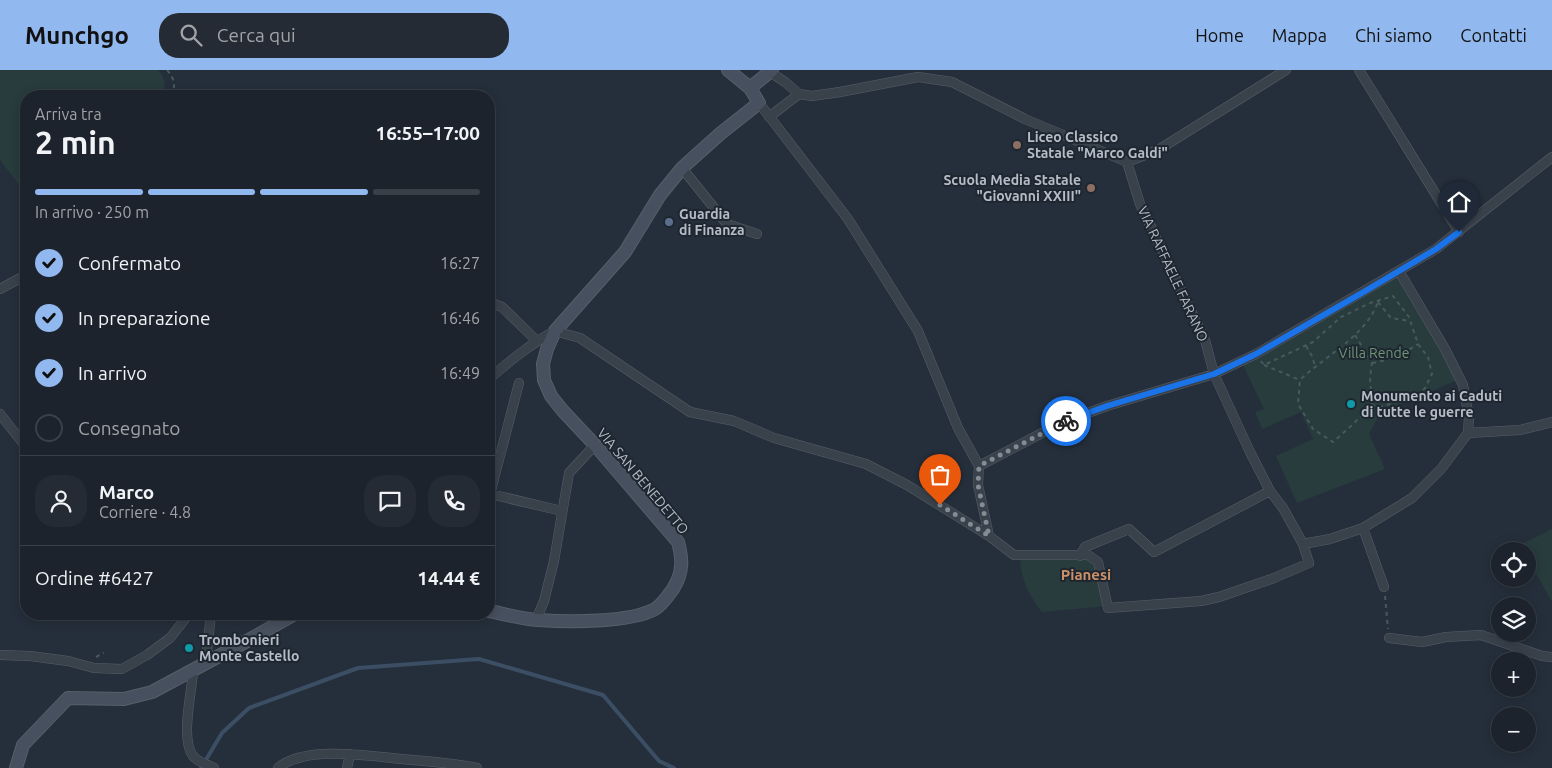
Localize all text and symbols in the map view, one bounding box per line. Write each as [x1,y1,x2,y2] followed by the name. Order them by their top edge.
[159,13,509,58] search box
[177,21,205,49] icon: search
[25,22,129,49] text: Munchgo
[217,24,296,46] text: Cerca qui
[1195,25,1244,45] text: Home
[1272,25,1327,45] text: Mappa
[1355,25,1432,45] text: Chi siamo
[1460,25,1527,45] text: Contatti
[35,105,102,123] text: Arriva tra
[375,122,480,144] text: 16:55–17:00
[35,124,116,160] text: 2 min
[1027,129,1168,161] place label: Liceo Classico Statale "Marco Galdi"
[1011,139,1023,151] marker: Liceo Classico Statale "Marco Galdi"
[943,172,1081,204] place label: Scuola Media Statale "Giovanni XXIII"
[1438,181,1480,232] pin
[1085,182,1097,194] marker: Scuola Media Statale "Giovanni XXIII"
[1445,188,1473,216] icon: home
[35,203,149,221] text: In arrivo · 250 m
[1135,204,1211,344] street label: VIA RAFFAELE FARANO
[679,206,745,238] place label: Guardia di Finanza
[663,216,675,228] marker: Guardia di Finanza
[35,249,63,277] icon: check
[78,252,181,274] text: Confermato
[440,254,480,272] text: 16:27
[35,304,63,332] icon: check
[78,307,211,329] text: In preparazione
[440,309,480,327] text: 16:46
[1339,345,1409,361] park label: Villa Rende
[35,359,63,387] icon: check
[78,362,147,384] text: In arrivo
[440,364,480,382] text: 16:49
[1361,388,1502,420] place label: Monumento ai Caduti di tutte le guerre
[1041,396,1091,446] courier
[1345,398,1357,410] marker: Monumento ai Caduti di tutte le guerre
[1052,407,1080,435] icon: bike
[78,417,180,439] text: Consegnato
[594,425,692,537] street label: VIA SAN BENEDETTO
[919,454,961,505] pin
[926,461,954,489] icon: bag
[35,475,87,527] button: person
[364,475,416,527] button: chat
[428,475,480,527] button: phone
[99,481,154,503] text: Marco
[99,503,191,521] text: Corriere · 4.8
[1491,542,1536,752] map controls
[1491,542,1536,587] button: locate
[1061,566,1111,583] district label: Pianesi
[35,567,154,589] text: Ordine #6427
[417,567,480,589] text: 14.44 €
[1491,597,1536,642] button: layers
[199,632,299,664] place label: Trombonieri Monte Castello
[183,642,195,654] marker: Trombonieri Monte Castello
[1491,652,1536,697] button: +
[1491,707,1536,752] button: −

